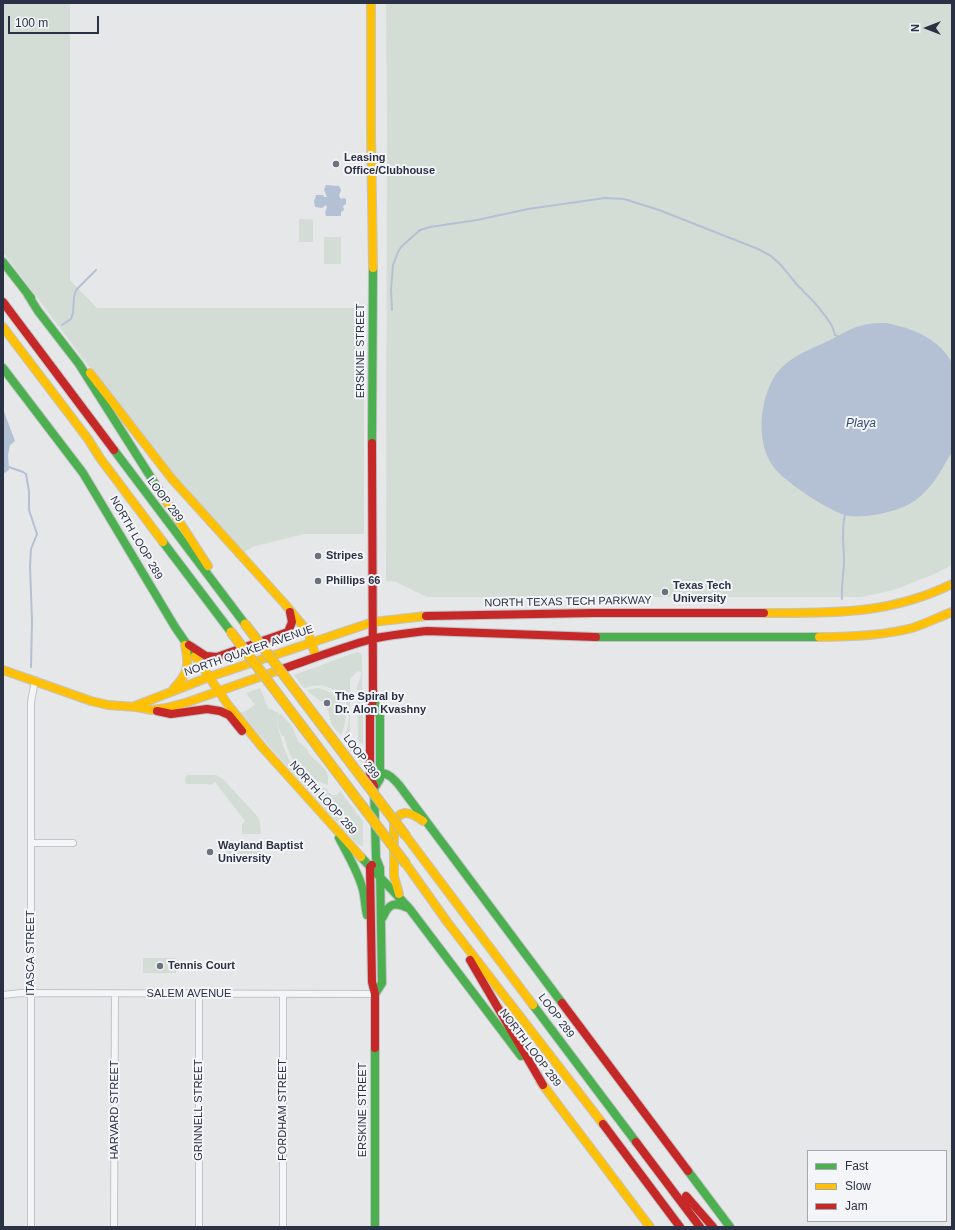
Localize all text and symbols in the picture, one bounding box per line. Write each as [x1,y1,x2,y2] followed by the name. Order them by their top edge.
[10,8,101,34] scale bar
[907,8,947,48] north arrow
[15,16,48,30] text: 100 m
[909,24,921,32] text: N
[344,151,435,177] place label: Leasing Office/Clubhouse
[331,159,341,169] marker: Leasing Office/Clubhouse
[354,304,368,398] street label: ERSKINE STREET
[846,417,876,431] water label: Playa
[144,475,186,525] street label: LOOP 289
[107,494,165,582] street label: NORTH LOOP 289
[326,549,363,563] place label: Stripes
[313,551,323,561] marker: Stripes
[326,574,380,588] place label: Phillips 66
[313,576,323,586] marker: Phillips 66
[673,579,731,605] place label: Texas Tech University
[660,587,670,597] marker: Texas Tech University
[484,594,652,610] street label: NORTH TEXAS TECH PARKWAY
[183,623,315,679] street label: NORTH QUAKER AVENUE
[335,690,426,716] place label: The Spiral by Dr. Alon Kvashny
[322,698,332,708] marker: The Spiral by Dr. Alon Kvashny
[340,732,382,782] street label: LOOP 289
[287,759,359,837] street label: NORTH LOOP 289
[218,839,303,865] place label: Wayland Baptist University
[205,847,215,857] marker: Wayland Baptist University
[24,910,38,996] street label: ITASCA STREET
[168,959,235,973] place label: Tennis Court
[155,961,165,971] marker: Tennis Court
[147,987,231,1001] street label: SALEM AVENUE
[535,991,577,1041] street label: LOOP 289
[496,1007,564,1089] street label: NORTH LOOP 289
[192,1059,206,1161] street label: GRINNELL STREET
[276,1059,290,1161] street label: FORDHAM STREET
[108,1060,122,1160] street label: HARVARD STREET
[356,1063,370,1157] street label: ERSKINE STREET
[807,1150,947,1222] legend
[845,1159,868,1173] text: Fast
[845,1179,871,1193] text: Slow
[845,1199,868,1213] text: Jam

